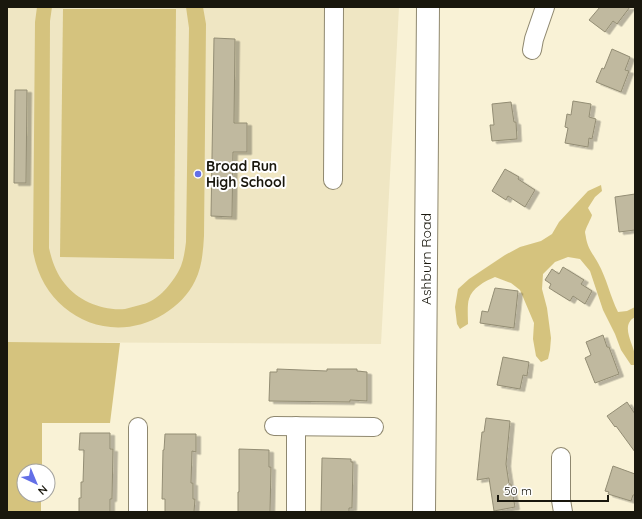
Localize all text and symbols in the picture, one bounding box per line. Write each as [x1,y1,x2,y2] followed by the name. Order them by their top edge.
[206,157,286,191] place label: Broad Run High School
[193,169,203,179] marker: Broad Run High School
[417,213,435,305] street label: Ashburn Road
[16,463,56,503] north arrow
[498,477,608,503] scale bar
[35,482,51,498] text: N
[504,483,532,498] text: 50 m

